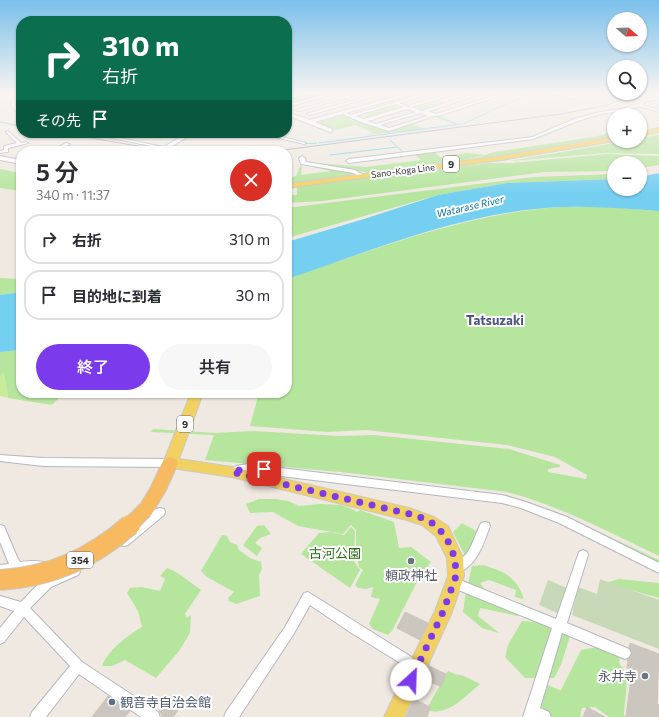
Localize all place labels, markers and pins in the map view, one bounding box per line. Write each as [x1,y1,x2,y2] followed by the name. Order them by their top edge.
[247,452,281,486] pin
[406,556,416,566] marker: 頼政神社
[385,567,437,583] place label: 頼政神社
[598,668,637,684] place label: 永井寺
[640,671,650,681] marker: 永井寺
[120,694,211,710] place label: 観音寺自治会館
[107,697,117,707] marker: 観音寺自治会館

